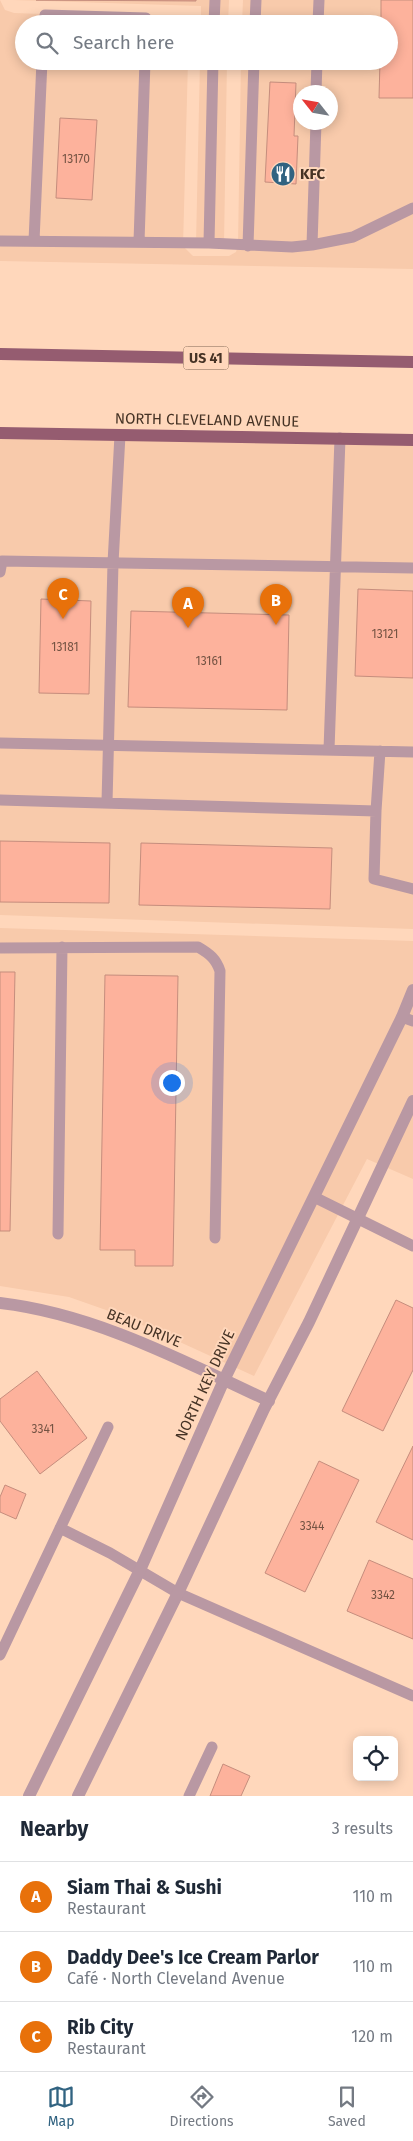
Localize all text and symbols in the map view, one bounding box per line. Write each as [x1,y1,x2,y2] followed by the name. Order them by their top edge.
[15,15,398,70] search box
[33,29,61,57] icon: search
[73,31,174,54] text: Search here
[293,85,338,130] north arrow
[62,152,90,166] house number: 13170
[270,161,296,187] restaurant icon: KFC
[300,165,326,183] place label: KFC
[184,346,228,369] road number: US 41
[115,409,299,431] street label: NORTH CLEVELAND AVENUE
[47,578,79,619] pin: C
[260,584,292,625] pin: B
[172,587,204,628] pin: A
[372,627,398,641] house number: 13121
[51,640,79,654] house number: 13181
[195,654,223,668] house number: 13161
[159,1070,185,1096] your location
[104,1305,184,1351] street label: BEAU DRIVE
[172,1327,238,1443] street label: NORTH KEY DRIVE
[32,1422,54,1436] house number: 3341
[300,1519,325,1533] house number: 3344
[371,1588,395,1602] house number: 3342
[353,1736,398,1781] map controls
[353,1736,398,1781] button: locate
[20,1816,88,1842] text: Nearby
[332,1819,393,1838] text: 3 results
[67,1876,222,1899] text: Siam Thai & Sushi
[31,1887,41,1906] text: A
[352,1887,393,1906] text: 110 m
[67,1899,146,1918] text: Restaurant
[67,1946,319,1969] text: Daddy Dee's Ice Cream Parlor
[31,1957,41,1976] text: B
[352,1957,393,1976] text: 110 m
[67,1969,285,1988] text: Café · North Cleveland Avenue
[67,2016,133,2039] text: Rib City
[31,2027,41,2046] text: C
[351,2027,393,2046] text: 120 m
[67,2039,146,2058] text: Restaurant
[47,2083,75,2130] tab: Map
[169,2083,234,2130] tab: Directions
[328,2083,366,2130] tab: Saved

